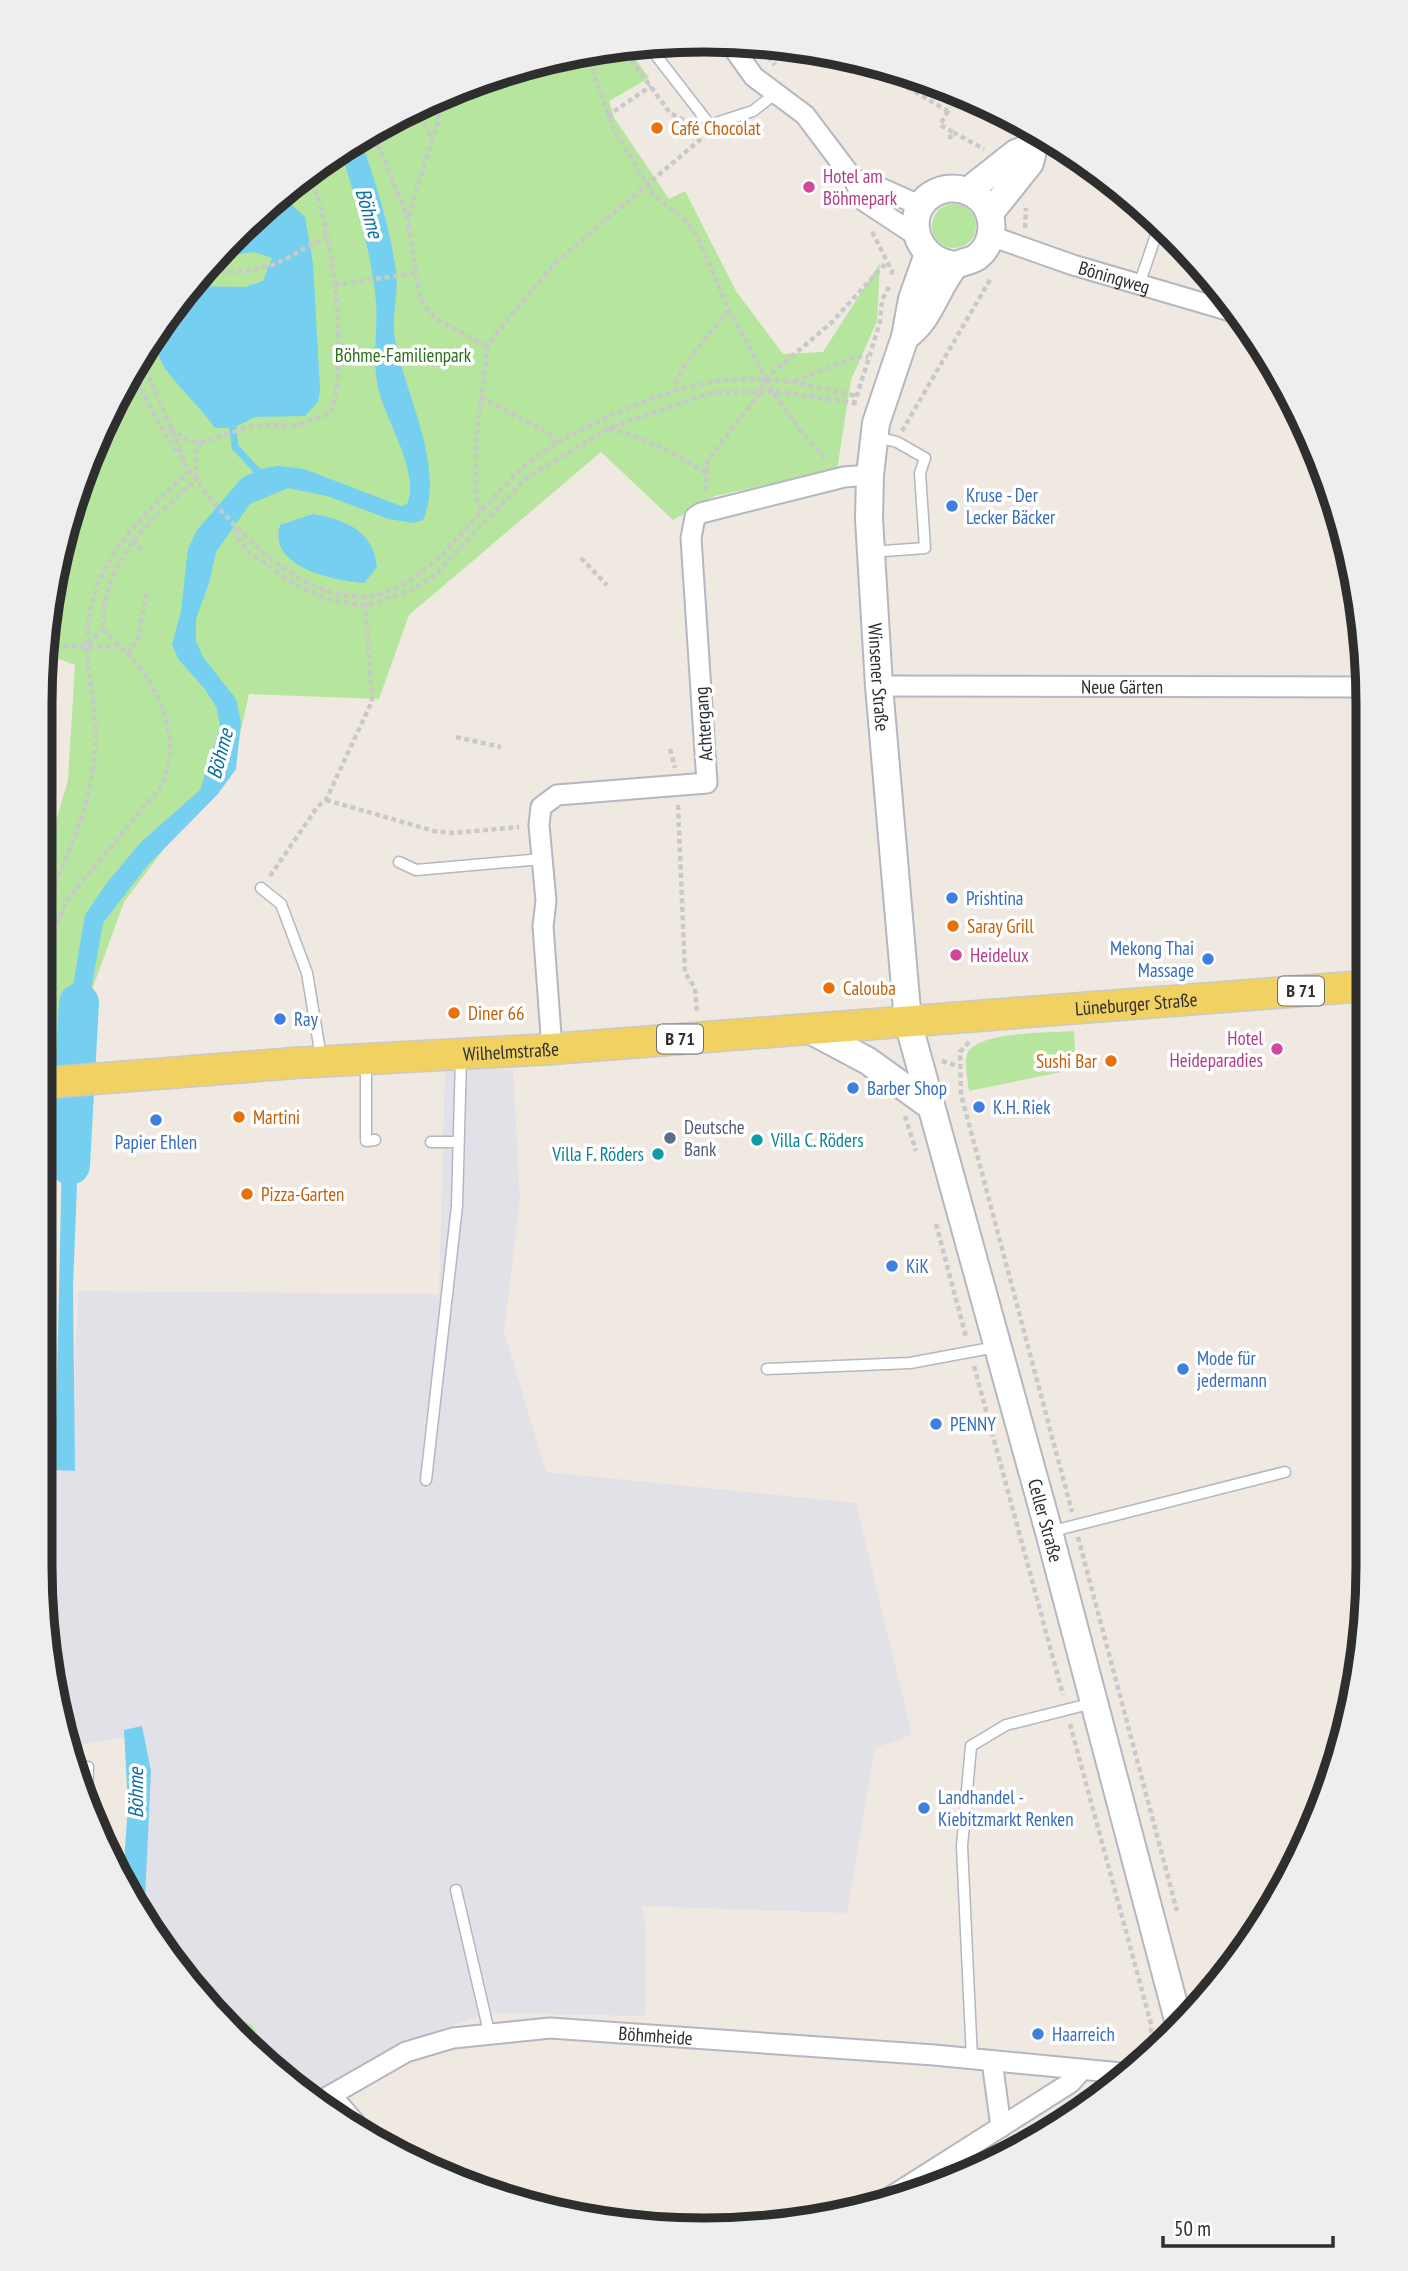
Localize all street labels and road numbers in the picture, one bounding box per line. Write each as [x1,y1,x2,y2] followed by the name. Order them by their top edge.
[1076,255,1153,299] street label: Böningweg
[863,622,895,732] street label: Winsener Straße
[1081,674,1163,699] street label: Neue Gärten
[688,686,718,762] street label: Achtergang
[1278,976,1324,1006] road number: B 71
[1074,987,1198,1020] street label: Lüneburger Straße
[657,1024,703,1054] road number: B 71
[462,1036,560,1066] street label: Wilhelmstraße
[1023,1476,1068,1565] street label: Celler Straße
[618,2021,694,2050] street label: Böhmheide

